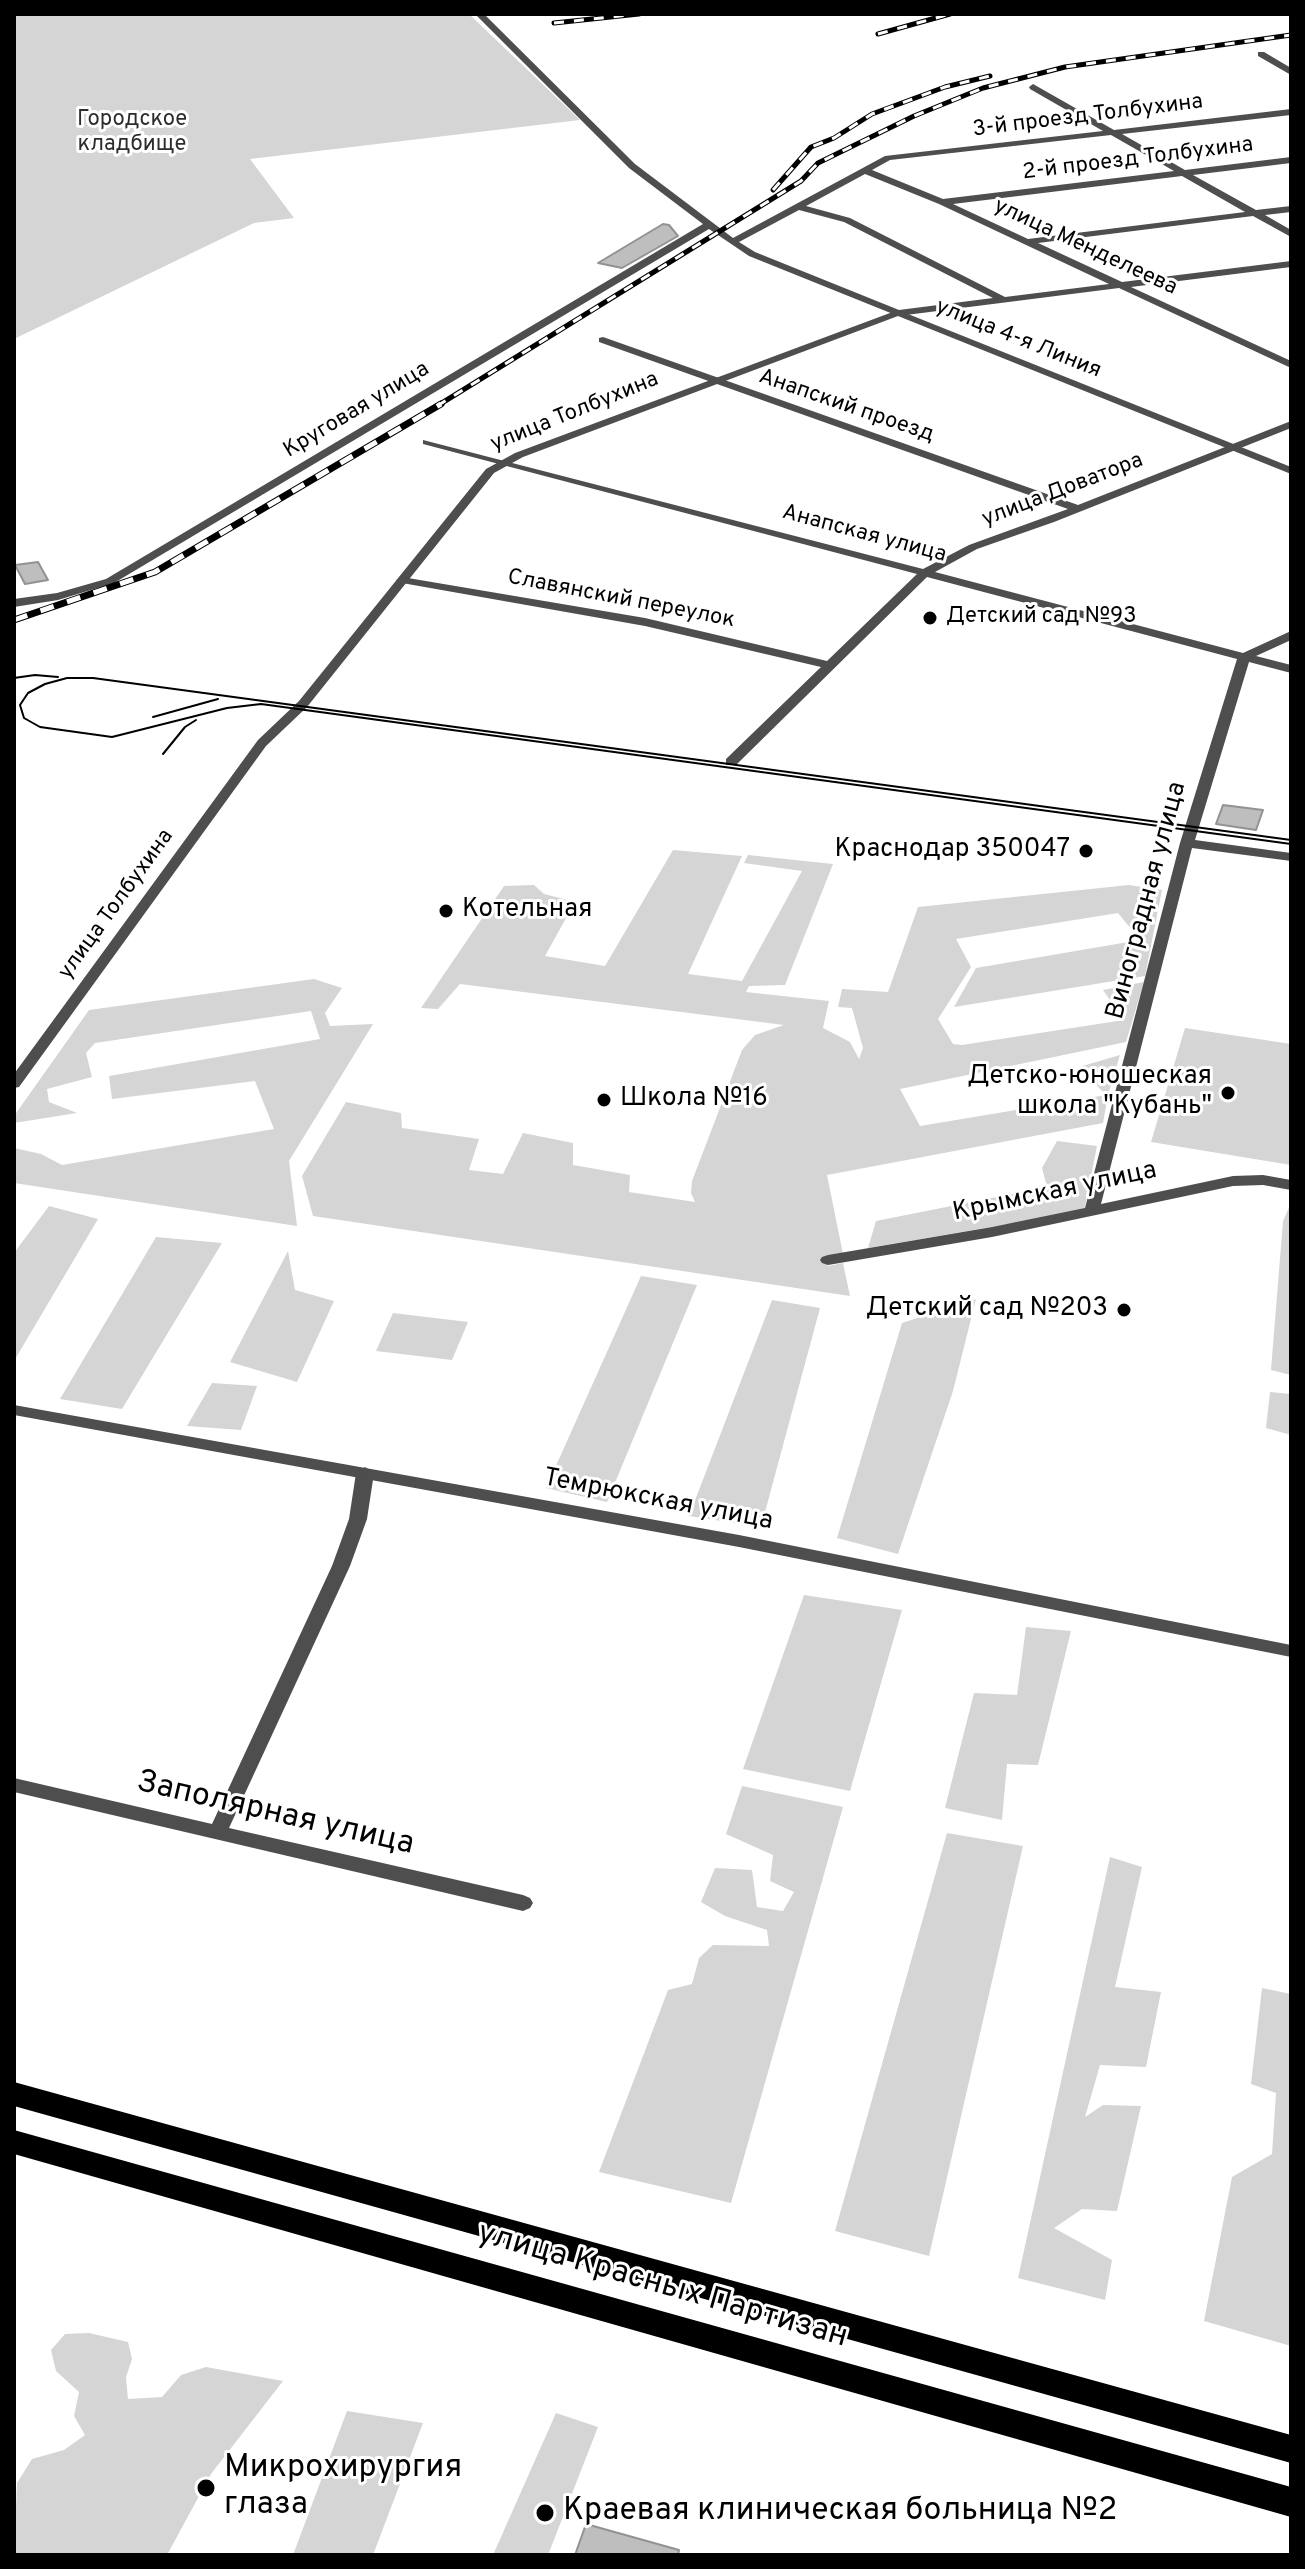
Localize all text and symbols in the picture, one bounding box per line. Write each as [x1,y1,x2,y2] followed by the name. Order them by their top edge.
[971,90,1205,144] street label: 3-й проезд Толбухина
[77,108,187,160] park label: Городское кладбище
[1021,133,1255,187] street label: 2-й проезд Толбухина
[989,194,1181,302] street label: улица Менделеева
[931,295,1105,385] street label: улица 4-я Линия
[279,357,435,465] street label: Круговая улица
[755,365,937,449] street label: Анапский проезд
[487,367,663,459] street label: улица Толбухина
[979,448,1147,534] street label: улица Доватора
[779,500,949,570] street label: Анапская улица
[505,565,737,635] street label: Славянский переулок
[946,605,1136,631] place label: Детский сад №93
[921,609,939,627] marker: Детский сад №93
[1101,779,1195,1023] street label: Виноградная улица
[54,825,180,985] street label: улица Толбухина
[834,835,1070,867] place label: Краснодар 350047
[1077,842,1095,860] marker: Краснодар 350047
[462,895,593,927] place label: Котельная
[437,902,455,920] marker: Котельная
[967,1062,1212,1124] place label: Детско-юношеская школа "Кубань"
[620,1084,768,1116] place label: Школа №16
[1219,1084,1237,1102] marker: Детско-юношеская школа "Кубань"
[595,1091,613,1109] marker: Школа №16
[950,1156,1160,1230] street label: Крымская улица
[866,1294,1108,1326] place label: Детский сад №203
[1115,1301,1133,1319] marker: Детский сад №203
[541,1463,775,1539] street label: Темрюкская улица
[133,1764,417,1866] street label: Заполярная улица
[472,2216,852,2358] street label: улица Красных Партизан
[224,2451,462,2526] place label: Микрохирургия глаза
[195,2477,217,2499] marker: Микрохирургия глаза
[563,2494,1117,2532] place label: Краевая клиническая больница №2
[534,2502,556,2524] marker: Краевая клиническая больница №2

